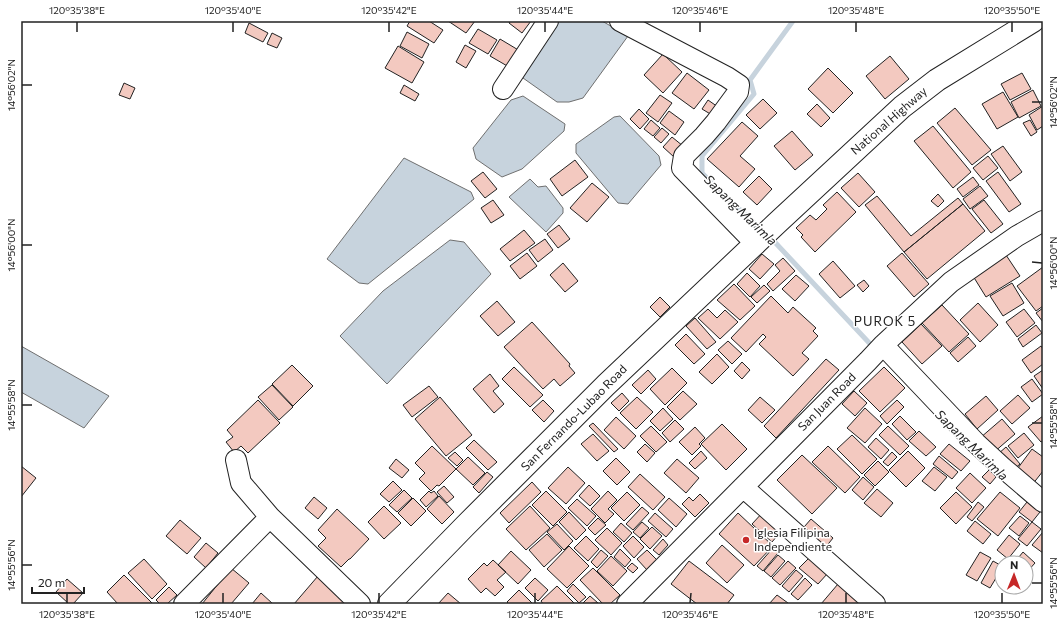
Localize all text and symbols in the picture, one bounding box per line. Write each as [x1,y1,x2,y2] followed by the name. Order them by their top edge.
[49,4,105,16] text: 120°35'38"E
[205,4,261,16] text: 120°35'40"E
[361,4,417,16] text: 120°35'42"E
[517,4,573,16] text: 120°35'44"E
[672,4,728,16] text: 120°35'46"E
[828,4,884,16] text: 120°35'48"E
[984,4,1040,16] text: 120°35'50"E
[5,59,17,111] text: 14°56'02"N
[1047,76,1059,128] text: 14°56'02"N
[847,83,929,157] street label: National Highway
[701,171,781,249] water label: Sapang Marimla
[5,218,17,272] text: 14°56'00"N
[1047,236,1059,290] text: 14°56'00"N
[854,313,916,329] district label: PUROK 5
[517,361,629,473] street label: San Fernando-Lubao Road
[794,369,859,434] street label: San Juan Road
[5,379,17,431] text: 14°55'58"N
[1047,397,1059,449] text: 14°55'58"N
[932,406,1012,484] water label: Sapang Marimla
[754,525,832,553] place label: Iglesia Filipina Independiente
[741,535,751,545] marker: Iglesia Filipina Independiente
[5,539,17,591] text: 14°55'56"N
[994,555,1034,595] north arrow
[1047,557,1059,609] text: 14°55'56"N
[1010,558,1018,571] text: N
[32,569,84,595] scale bar
[38,575,65,589] text: 20 m
[39,608,95,620] text: 120°35'38"E
[195,608,251,620] text: 120°35'40"E
[351,608,407,620] text: 120°35'42"E
[507,608,563,620] text: 120°35'44"E
[662,608,718,620] text: 120°35'46"E
[818,608,874,620] text: 120°35'48"E
[974,608,1030,620] text: 120°35'50"E

